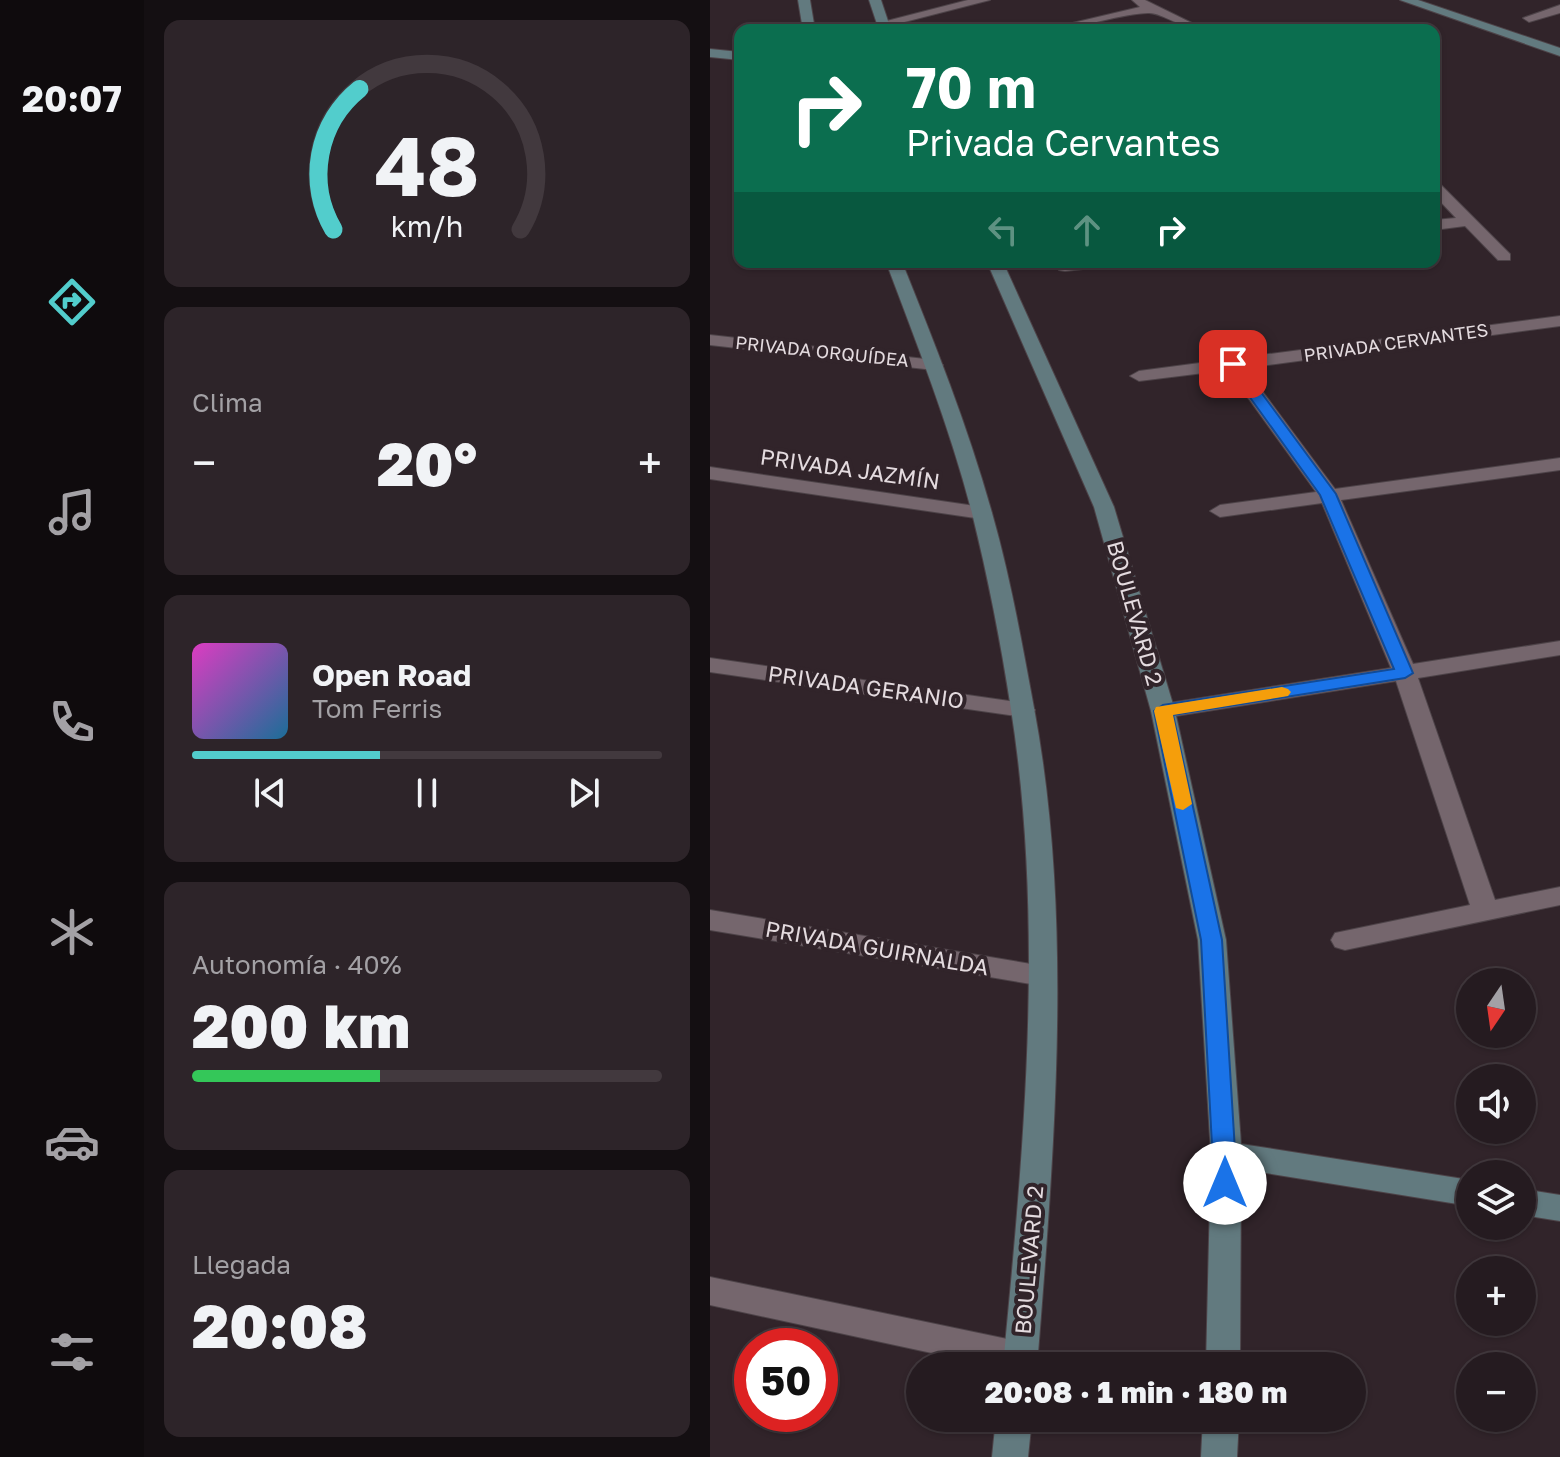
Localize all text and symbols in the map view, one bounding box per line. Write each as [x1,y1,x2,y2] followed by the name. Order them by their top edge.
[906,53,1036,120] text: 70 m
[774,56,878,160] icon: right
[22,77,122,120] text: 20:07
[374,113,480,213] text: 48
[906,121,1220,164] text: Privada Cervantes
[981,208,1025,252] icon: left
[1065,208,1109,252] icon: ahead
[1149,208,1193,252] icon: right
[391,209,463,243] text: km/h
[44,274,100,330] icon: directions
[1302,318,1489,366] street label: PRIVADA CERVANTES
[1199,330,1267,398] pin
[734,331,910,371] street label: PRIVADA ORQUÍDEA
[1211,342,1255,386] icon: arrive
[192,387,263,418] text: Clima
[377,427,477,499] text: 20°
[192,436,216,489] text: −
[638,436,662,489] text: +
[759,443,942,494] street label: PRIVADA JAZMÍN
[44,484,100,540] icon: music
[1102,537,1169,688] street label: BOULEVARD 2
[312,657,471,693] text: Open Road
[766,659,966,714] street label: PRIVADA GERANIO
[312,693,442,724] text: Tom Ferris
[44,694,100,750] icon: phone
[248,771,292,815] icon: previous
[405,771,449,815] icon: pause
[562,771,606,815] icon: next
[44,904,100,960] icon: climate
[763,915,991,980] street label: PRIVADA GUIRNALDA
[192,949,402,980] text: Autonomía · 40%
[1456,968,1536,1048] north arrow
[1456,968,1536,1432] map controls
[192,989,410,1061] text: 200 km
[1456,1064,1536,1144] button: sound
[44,1114,100,1170] icon: car
[1183,1141,1267,1225] position arrow
[1456,1160,1536,1240] button: layers
[1009,1184,1048,1335] street label: BOULEVARD 2
[192,1249,291,1280] text: Llegada
[1456,1256,1536,1336] button: +
[192,1289,368,1361] text: 20:08
[44,1324,100,1380] icon: filters
[734,1328,838,1432] speed limit sign: 50
[1456,1352,1536,1432] button: −
[985,1374,1287,1410] text: 20:08 · 1 min · 180 m

